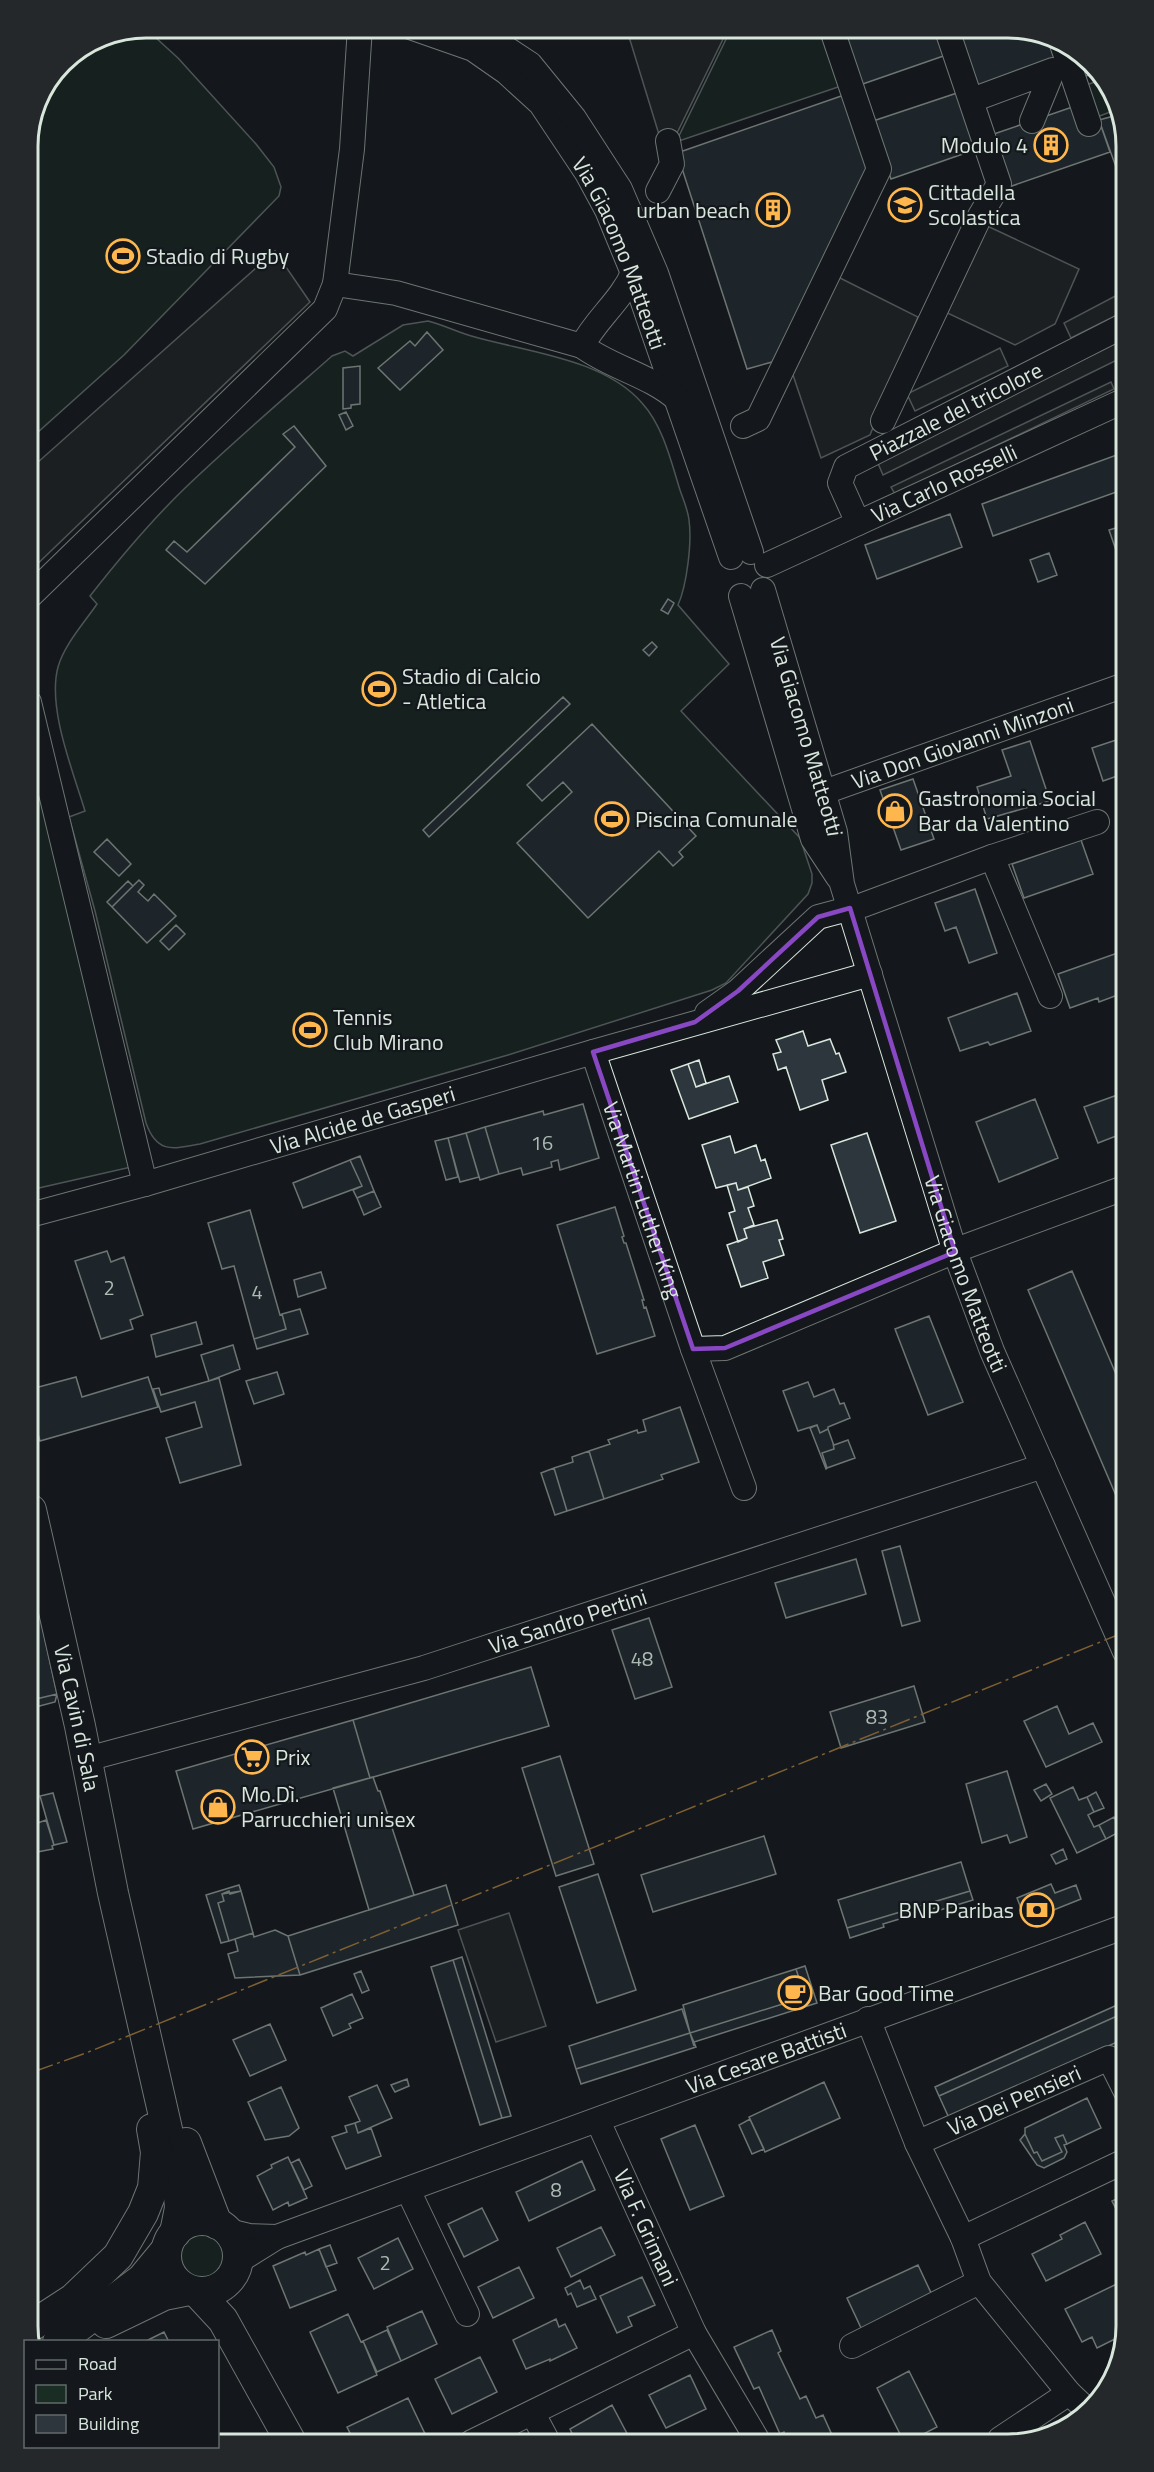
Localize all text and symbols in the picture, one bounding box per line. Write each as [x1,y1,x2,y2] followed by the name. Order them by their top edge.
[1033,127,1069,163] building icon: Modulo 4
[941,128,1028,162] place label: Modulo 4
[564,150,675,354] street label: Via Giacomo Matteotti
[928,175,1021,234] place label: Cittadella Scolastica
[887,187,923,223] school or university icon: Cittadella Scolastica
[755,192,791,228] building icon: urban beach
[636,193,750,227] place label: urban beach
[105,238,141,274] sports icon: Stadio di Rugby
[146,239,290,273] place label: Stadio di Rugby
[863,353,1048,469] street label: Piazzale del tricolore
[866,435,1023,532] street label: Via Carlo Rosselli
[761,633,852,838] street label: Via Giacomo Matteotti
[402,659,541,718] place label: Stadio di Calcio - Atletica
[361,671,397,707] sports icon: Stadio di Calcio - Atletica
[847,688,1078,798] street label: Via Don Giovanni Minzoni
[918,781,1096,840] place label: Gastronomia Social Bar da Valentino
[877,793,913,829] shop icon: Gastronomia Social Bar da Valentino
[594,801,630,837] sports icon: Piscina Comunale
[635,802,798,836] place label: Piscina Comunale
[333,1000,444,1059] place label: Tennis Club Mirano
[292,1012,328,1048] sports icon: Tennis Club Mirano
[266,1077,459,1163] street label: Via Alcide de Gasperi
[594,1097,692,1303] street label: Via Martin Luther King
[531,1127,553,1158] house number: 16
[915,1171,1016,1378] street label: Via Giacomo Matteotti
[103,1272,115,1303] house number: 2
[251,1276,263,1307] house number: 4
[484,1579,651,1663] street label: Via Sandro Pertini
[45,1641,109,1794] street label: Via Cavin di Sala
[631,1643,653,1674] house number: 48
[866,1701,888,1732] house number: 83
[234,1739,270,1775] supermarket icon: Prix
[275,1740,310,1774] place label: Prix
[241,1777,415,1836] place label: Mo.Dì. Parrucchieri unisex
[200,1789,236,1825] shop icon: Mo.Dì. Parrucchieri unisex
[1019,1892,1055,1928] bank icon: BNP Paribas
[898,1893,1014,1927] place label: BNP Paribas
[777,1975,813,2011] cafe icon: Bar Good Time
[818,1976,954,2010] place label: Bar Good Time
[681,2013,851,2103] street label: Via Cesare Battisti
[942,2056,1086,2145] street label: Via Dei Pensieri
[605,2164,688,2292] street label: Via F. Grimani
[550,2174,562,2205] house number: 8
[379,2247,391,2278] house number: 2
[24,2340,219,2448] legend
[78,2350,117,2377] text: Road
[78,2380,113,2407] text: Park
[78,2410,139,2437] text: Building

